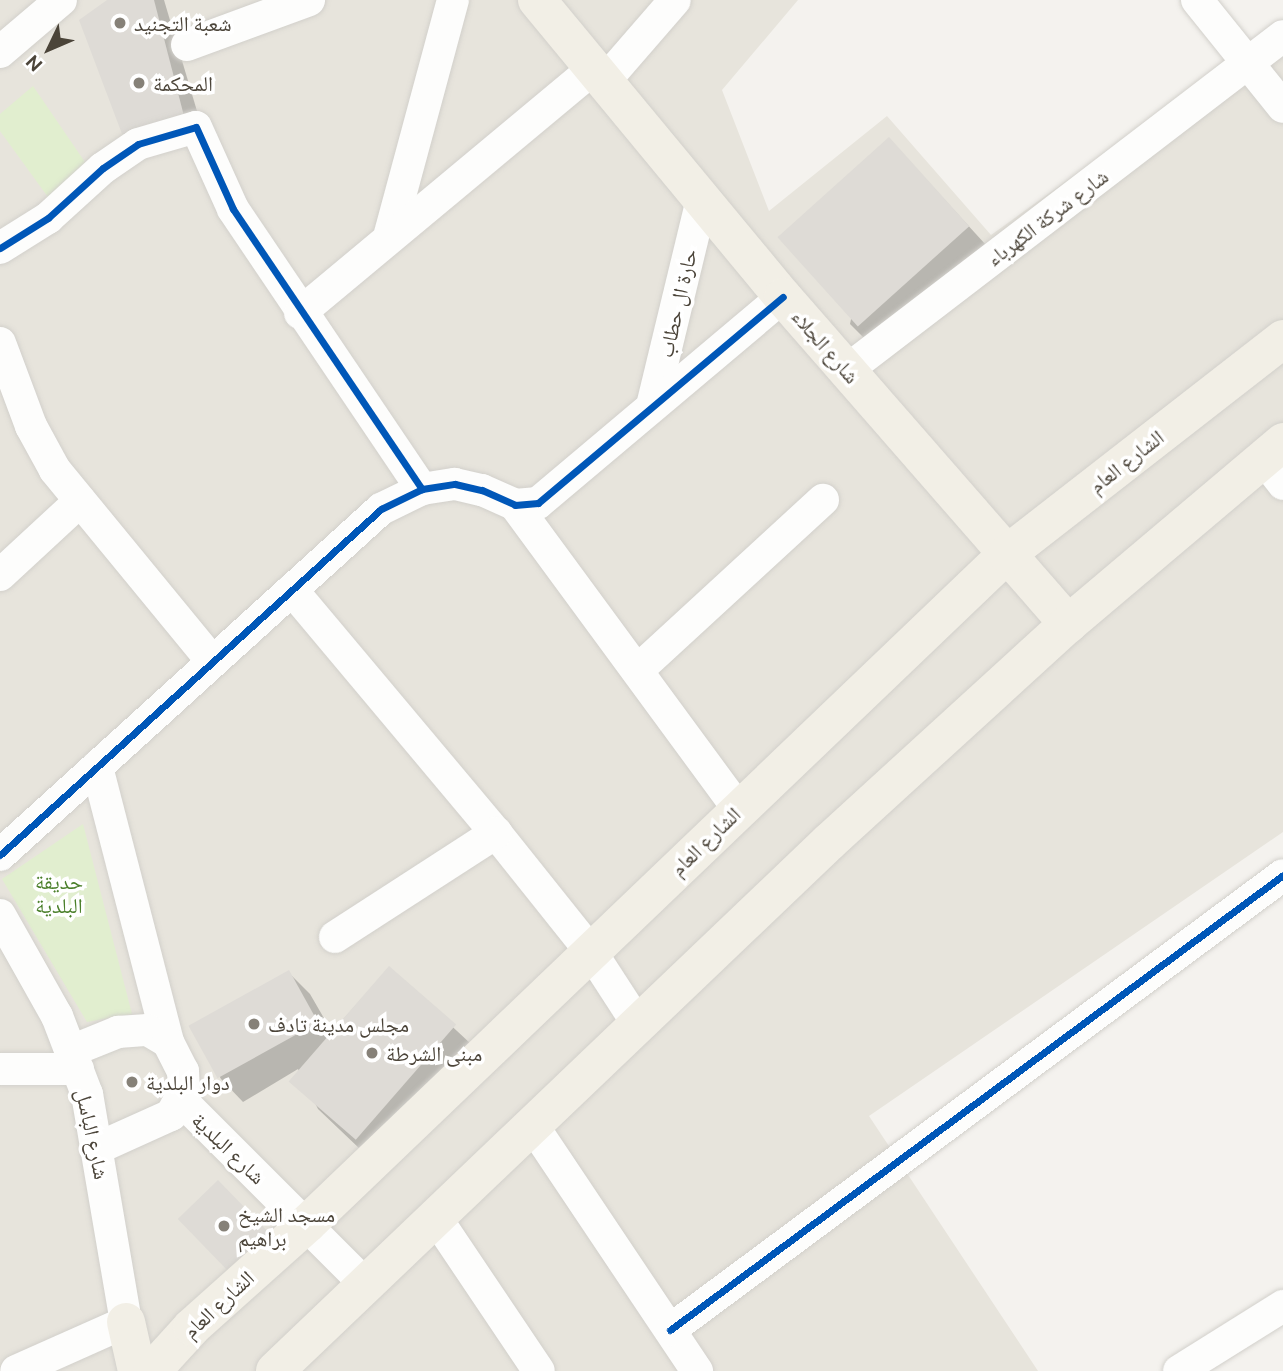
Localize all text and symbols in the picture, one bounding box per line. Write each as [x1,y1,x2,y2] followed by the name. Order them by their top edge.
[134,10,232,36] place label: شعبة التجنيد
[14,14,84,84] north arrow
[112,15,128,31] marker: شعبة التجنيد
[21,51,47,76] text: N
[153,70,213,96] place label: المحكمة
[131,75,147,91] marker: المحكمة
[981,163,1113,271] street label: شارع شركة الكهرباء
[652,246,702,360] street label: حارة ال حطاب
[787,304,865,388] street label: شارع الجلاء
[1084,424,1168,498] street label: الشارع العام
[665,801,745,881] street label: الشارع العام
[35,868,83,918] park label: حديقة البلدية
[268,1011,409,1037] place label: مجلس مدينة تادف
[246,1016,262,1032] marker: مجلس مدينة تادف
[386,1040,482,1066] place label: مبنى الشرطة
[364,1045,380,1061] marker: مبنى الشرطة
[146,1069,230,1095] place label: دوار البلدية
[124,1074,140,1090] marker: دوار البلدية
[71,1086,115,1182] street label: شارع الباسل
[187,1107,271,1189] street label: شارع البلدية
[238,1201,335,1251] place label: مسجد الشيخ براهيم
[216,1218,232,1234] marker: مسجد الشيخ براهيم
[177,1265,259,1343] street label: الشارع العام

